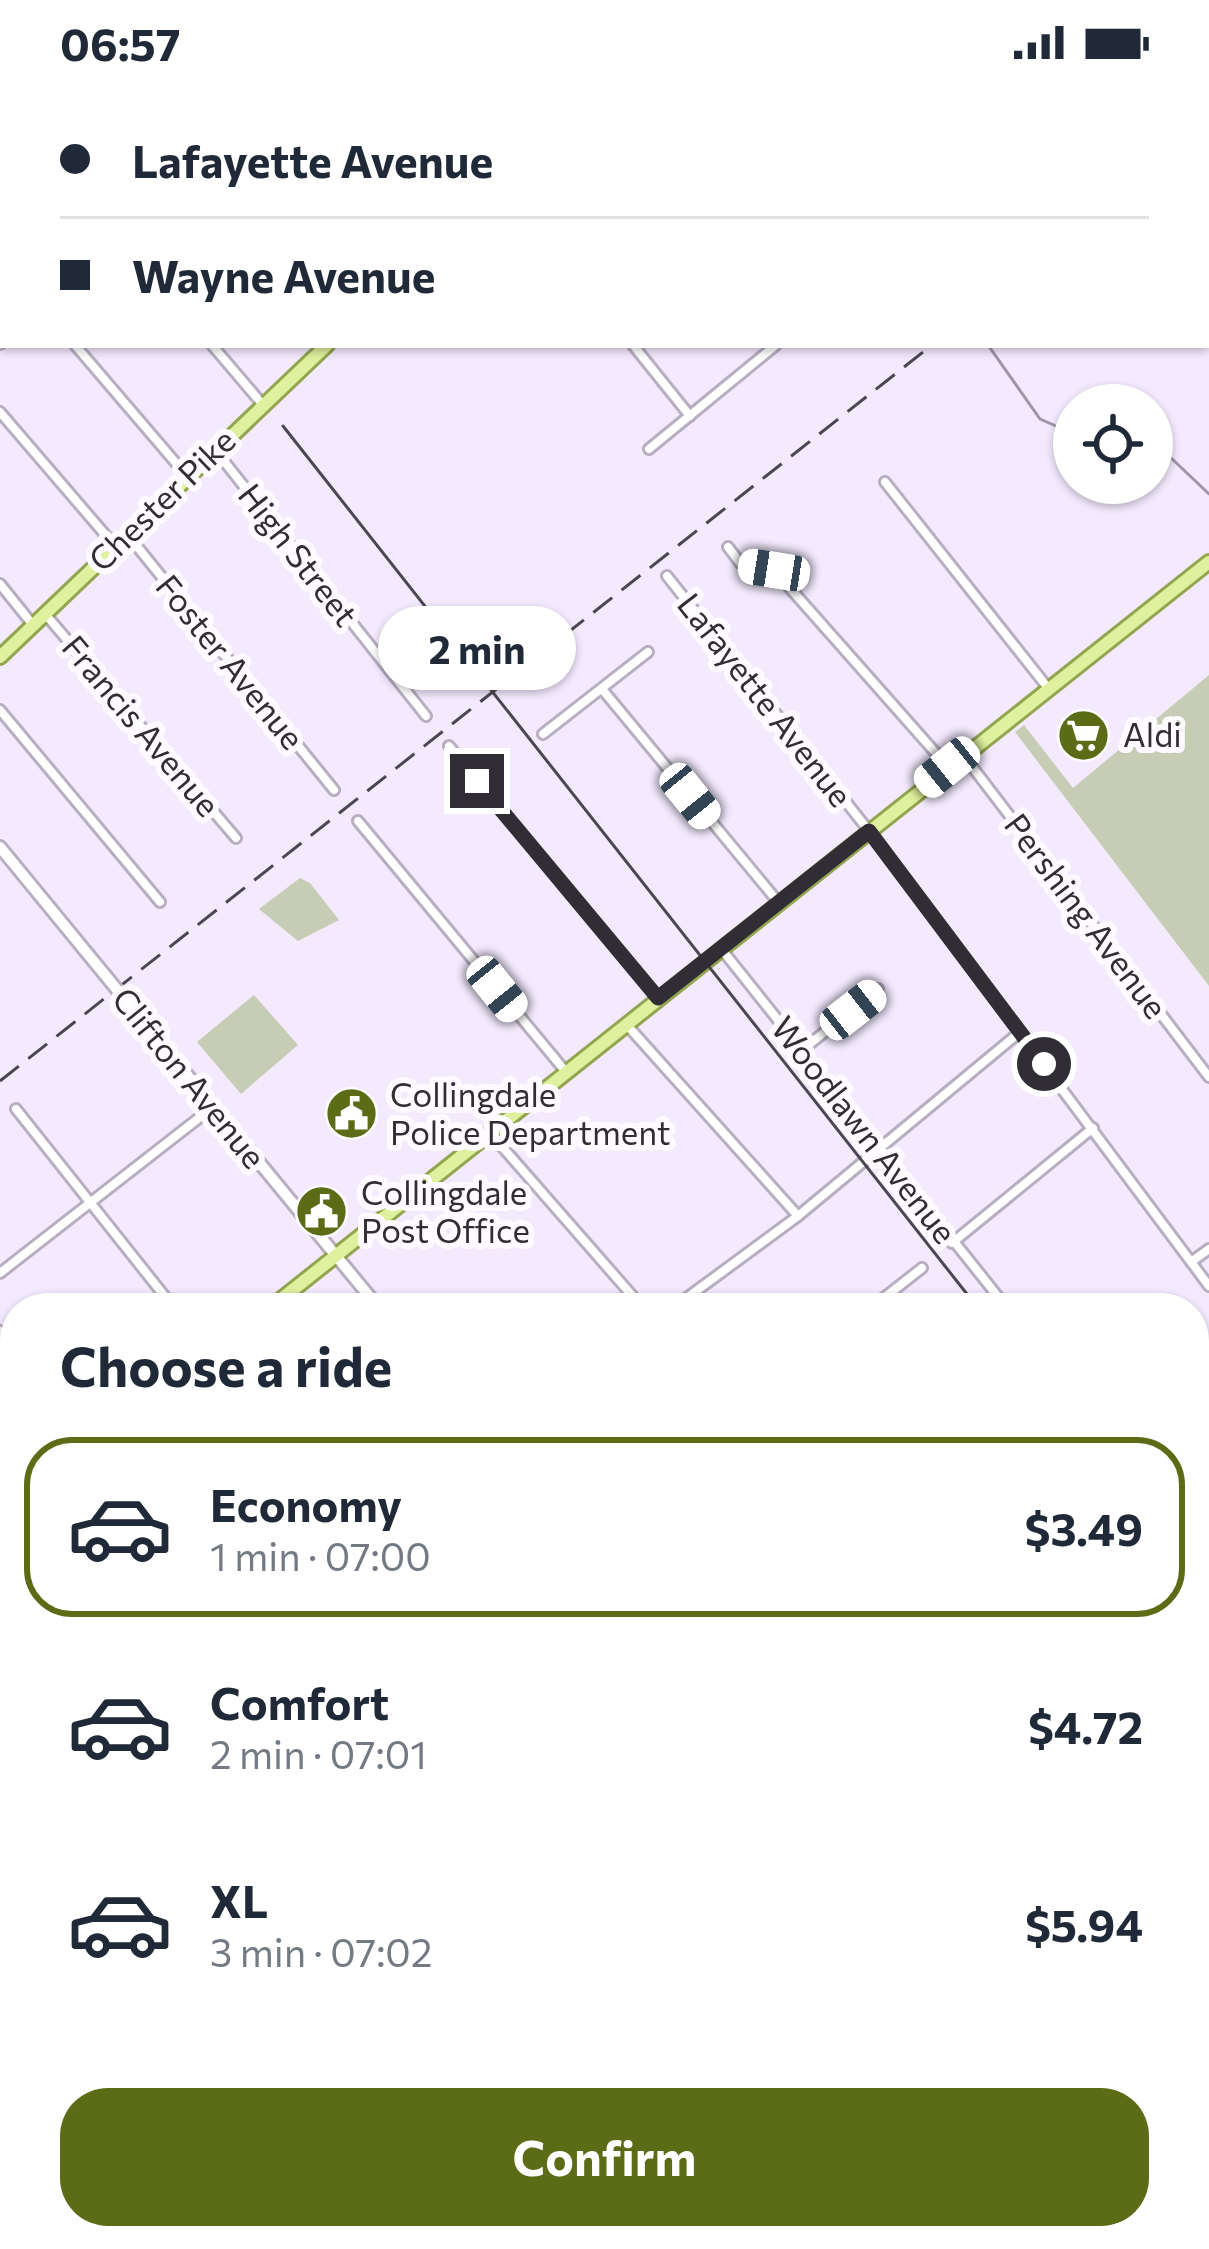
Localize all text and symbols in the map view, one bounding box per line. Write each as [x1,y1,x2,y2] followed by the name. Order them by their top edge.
[60,15,181,70] text: 06:57
[132,132,493,187] text: Lafayette Avenue
[132,247,435,302] text: Wayne Avenue
[1053,384,1173,504] map controls
[1053,384,1173,504] button: locate
[79,419,243,579] street label: Chester Pike
[231,475,368,634] street label: High Street
[736,547,812,593] car
[148,565,314,757] street label: Foster Avenue
[670,584,862,814] street label: Lafayette Avenue
[378,607,576,691] callout: 2 min
[428,624,526,672] text: 2 min
[55,626,230,824] street label: Francis Avenue
[1056,707,1112,763] supermarket icon: Aldi
[1123,713,1182,754] place label: Aldi
[908,730,986,804] car
[450,754,504,808] route end
[653,757,727,835] car
[997,805,1177,1026] street label: Pershing Avenue
[460,950,534,1028] car
[814,974,892,1046] car
[105,978,276,1176] street label: Clifton Avenue
[764,1007,967,1251] street label: Woodlawn Avenue
[1017,1037,1071,1091] route start
[390,1073,671,1152] place label: Collingdale Police Department
[323,1086,379,1142] public building icon: Collingdale Police Department
[361,1171,530,1250] place label: Collingdale Post Office
[294,1184,350,1240] public building icon: Collingdale Post Office
[60,1332,392,1398] text: Choose a ride
[66,1473,174,1581] icon: car
[210,1476,402,1531] text: Economy
[1025,1500,1143,1555] text: $3.49
[210,1531,431,1579] text: 1 min · 07:00
[66,1671,174,1779] icon: car
[210,1674,389,1729] text: Comfort
[1028,1698,1143,1753] text: $4.72
[210,1729,427,1777] text: 2 min · 07:01
[66,1869,174,1977] icon: car
[210,1872,268,1927] text: XL
[1025,1896,1143,1951] text: $5.94
[210,1927,432,1975] text: 3 min · 07:02
[60,2088,1149,2226] button: Confirm

